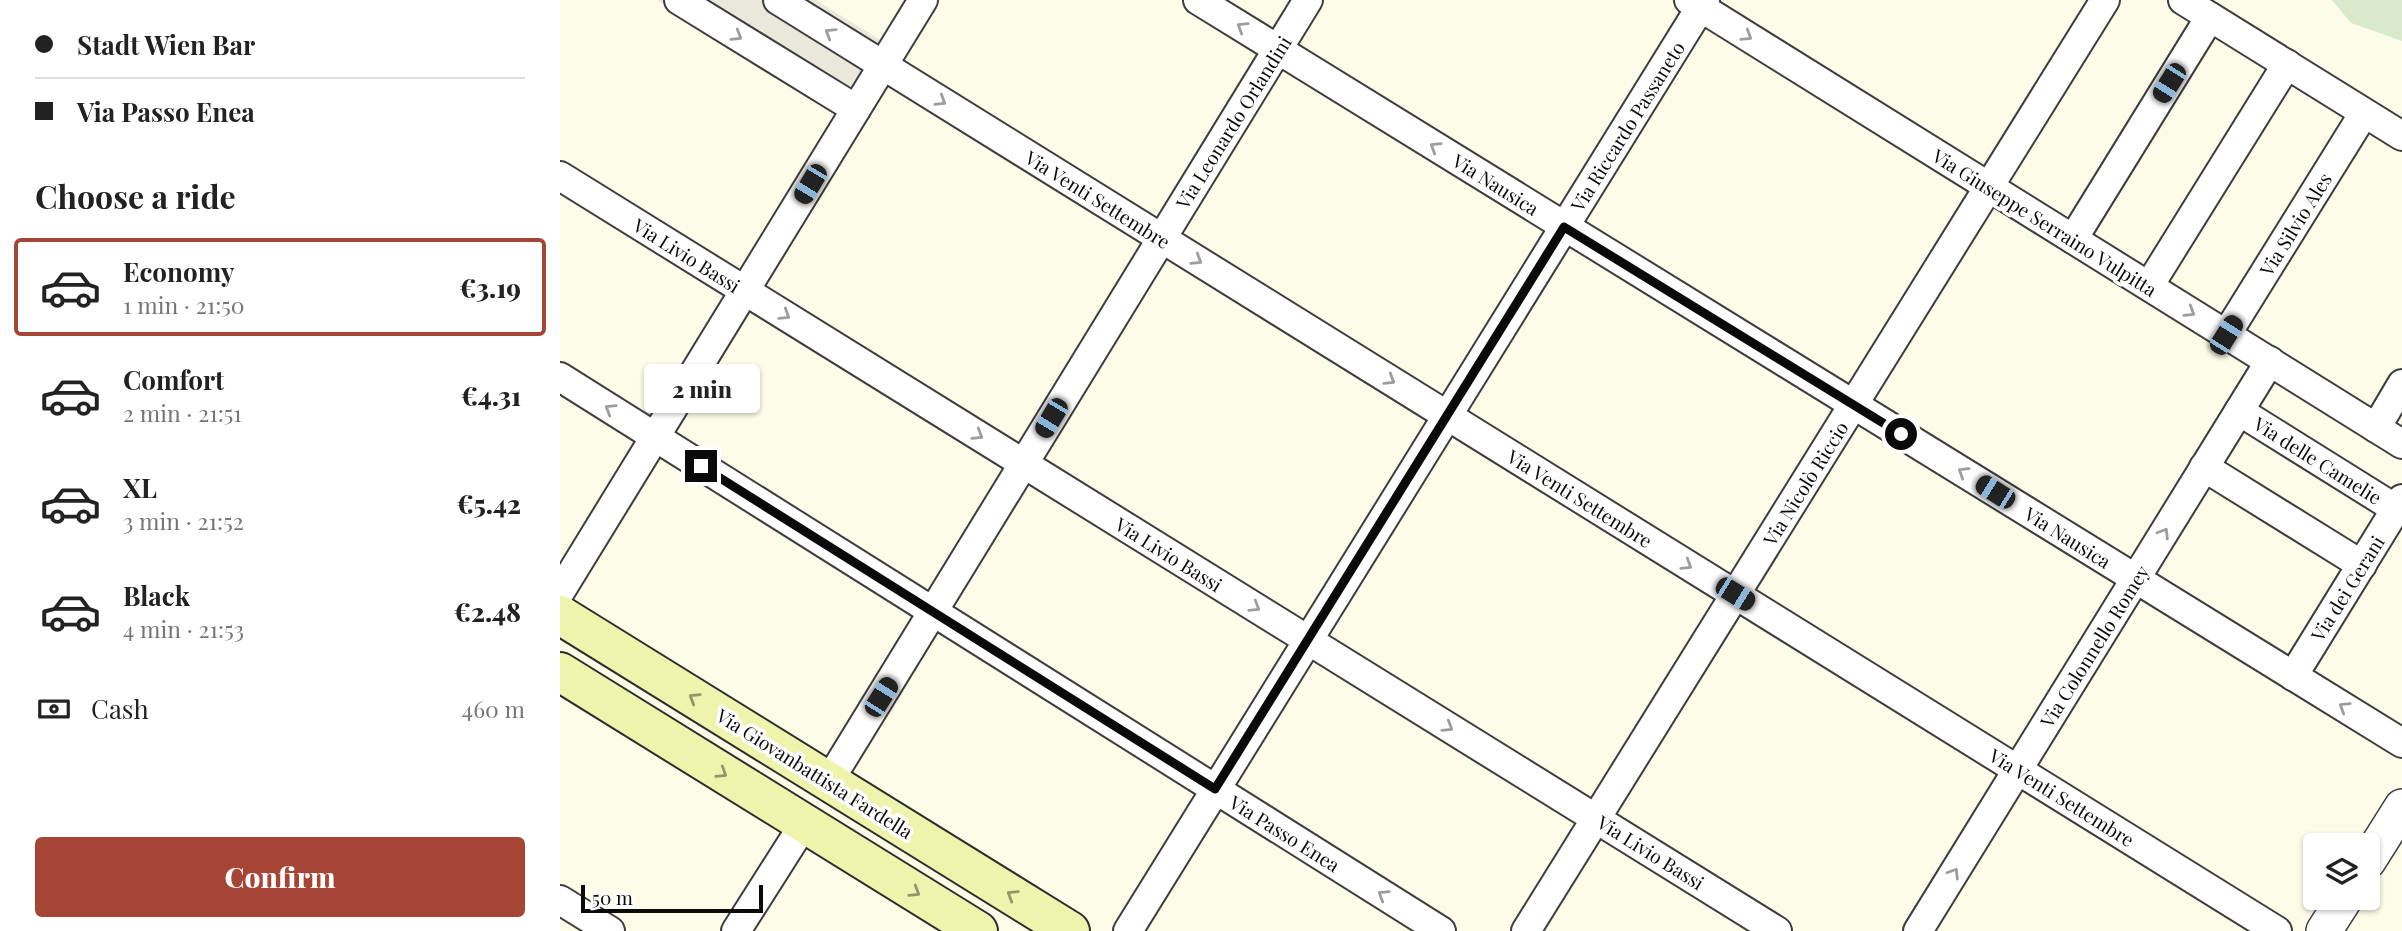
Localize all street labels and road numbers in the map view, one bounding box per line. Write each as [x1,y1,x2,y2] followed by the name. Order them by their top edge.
[1169,30,1297,214] street label: Via Leonardo Orlandini
[1564,36,1690,217] street label: Via Riccardo Passaneto
[1927,142,2163,302] street label: Via Giuseppe Serraino Vulpitta
[1020,143,1176,254] street label: Via Venti Settembre
[1447,147,1545,221] street label: Via Nausica
[2252,168,2337,281] street label: Via Silvio Ales
[628,211,746,298] street label: Via Livio Bassi
[2248,410,2387,510] street label: Via delle Camelie
[1756,416,1854,551] street label: Via Nicolò Riccio
[1502,442,1658,553] street label: Via Venti Settembre
[2019,500,2117,574] street label: Via Nausica
[1110,510,1228,597] street label: Via Livio Bassi
[2304,530,2390,647] street label: Via dei Gerani
[2033,560,2155,733] street label: Via Colonnello Romey
[711,701,919,844] street label: Via Giovanbattista Fardella
[1984,741,2140,852] street label: Via Venti Settembre
[1224,788,1346,878] street label: Via Passo Enea
[1592,808,1710,895] street label: Via Livio Bassi

